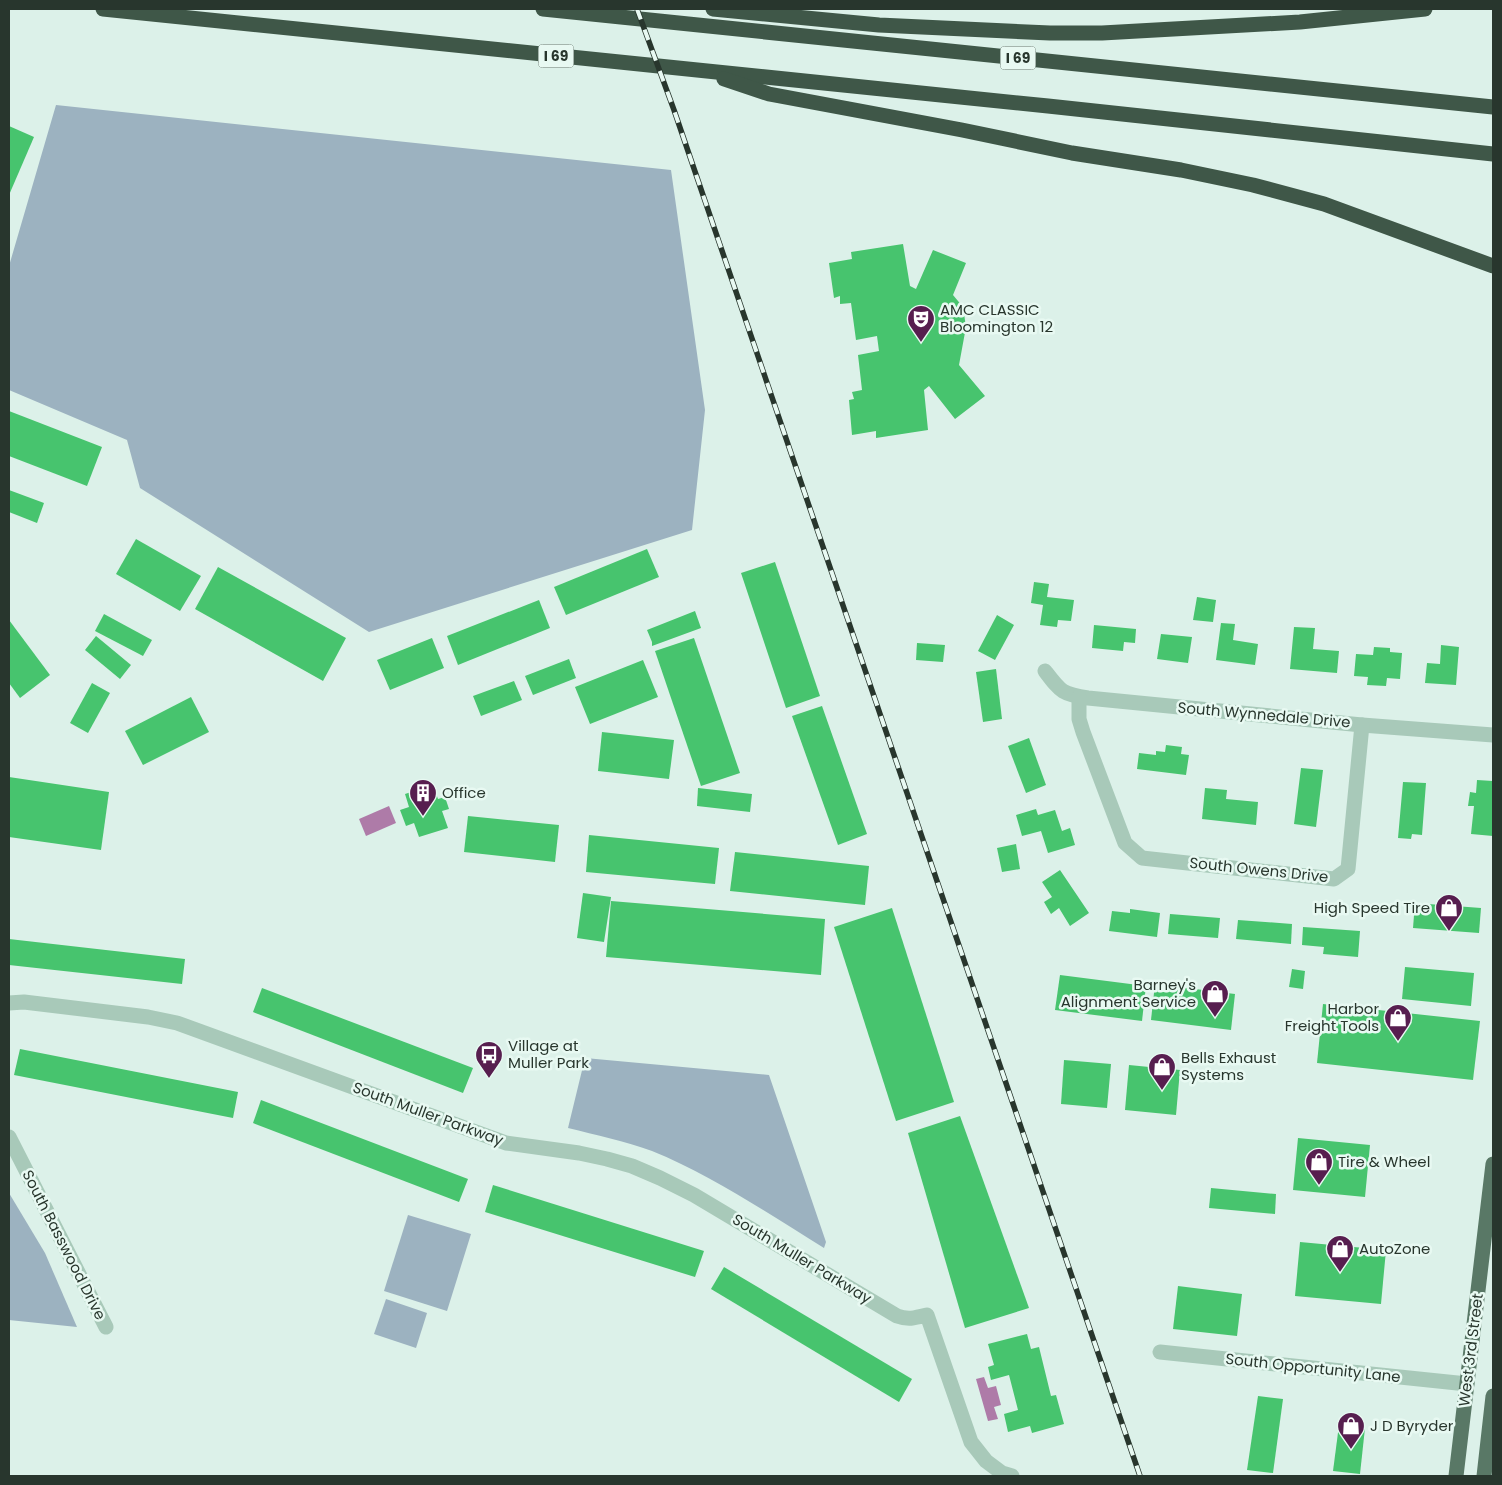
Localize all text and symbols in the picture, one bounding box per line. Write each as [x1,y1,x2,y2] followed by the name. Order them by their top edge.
[538,44,574,68] road number: I 69
[1000,46,1036,70] road number: I 69
[940,299,1053,337] place label: AMC CLASSIC Bloomington 12
[906,304,936,343] theatre icon: AMC CLASSIC Bloomington 12
[1177,696,1351,733] street label: South Wynnedale Drive
[408,778,438,817] building icon: Office
[442,782,486,803] place label: Office
[1189,852,1330,887] street label: South Owens Drive
[1434,893,1464,932] shop icon: High Speed Tire
[1314,897,1430,918] place label: High Speed Tire
[1061,974,1196,1012] place label: Barney's Alignment Service
[1200,979,1230,1018] shop icon: Barney's Alignment Service
[1285,998,1379,1036] place label: Harbor Freight Tools
[1383,1003,1413,1042] shop icon: Harbor Freight Tools
[508,1035,589,1073] place label: Village at Muller Park
[474,1040,504,1079] bus stop icon: Village at Muller Park
[1181,1047,1276,1085] place label: Bells Exhaust Systems
[1147,1052,1177,1091] shop icon: Bells Exhaust Systems
[350,1076,507,1151] street label: South Muller Parkway
[1304,1147,1334,1186] shop icon: Tire & Wheel
[1338,1151,1430,1172] place label: Tire & Wheel
[18,1166,111,1323] street label: South Basswood Drive
[729,1209,876,1309] street label: South Muller Parkway
[1325,1234,1355,1273] shop icon: AutoZone
[1359,1238,1430,1259] place label: AutoZone
[1453,1292,1488,1408] street label: West 3rd Street
[1224,1348,1402,1387] street label: South Opportunity Lane
[1336,1411,1366,1450] shop icon: J D Byryder
[1370,1415,1454,1436] place label: J D Byryder

